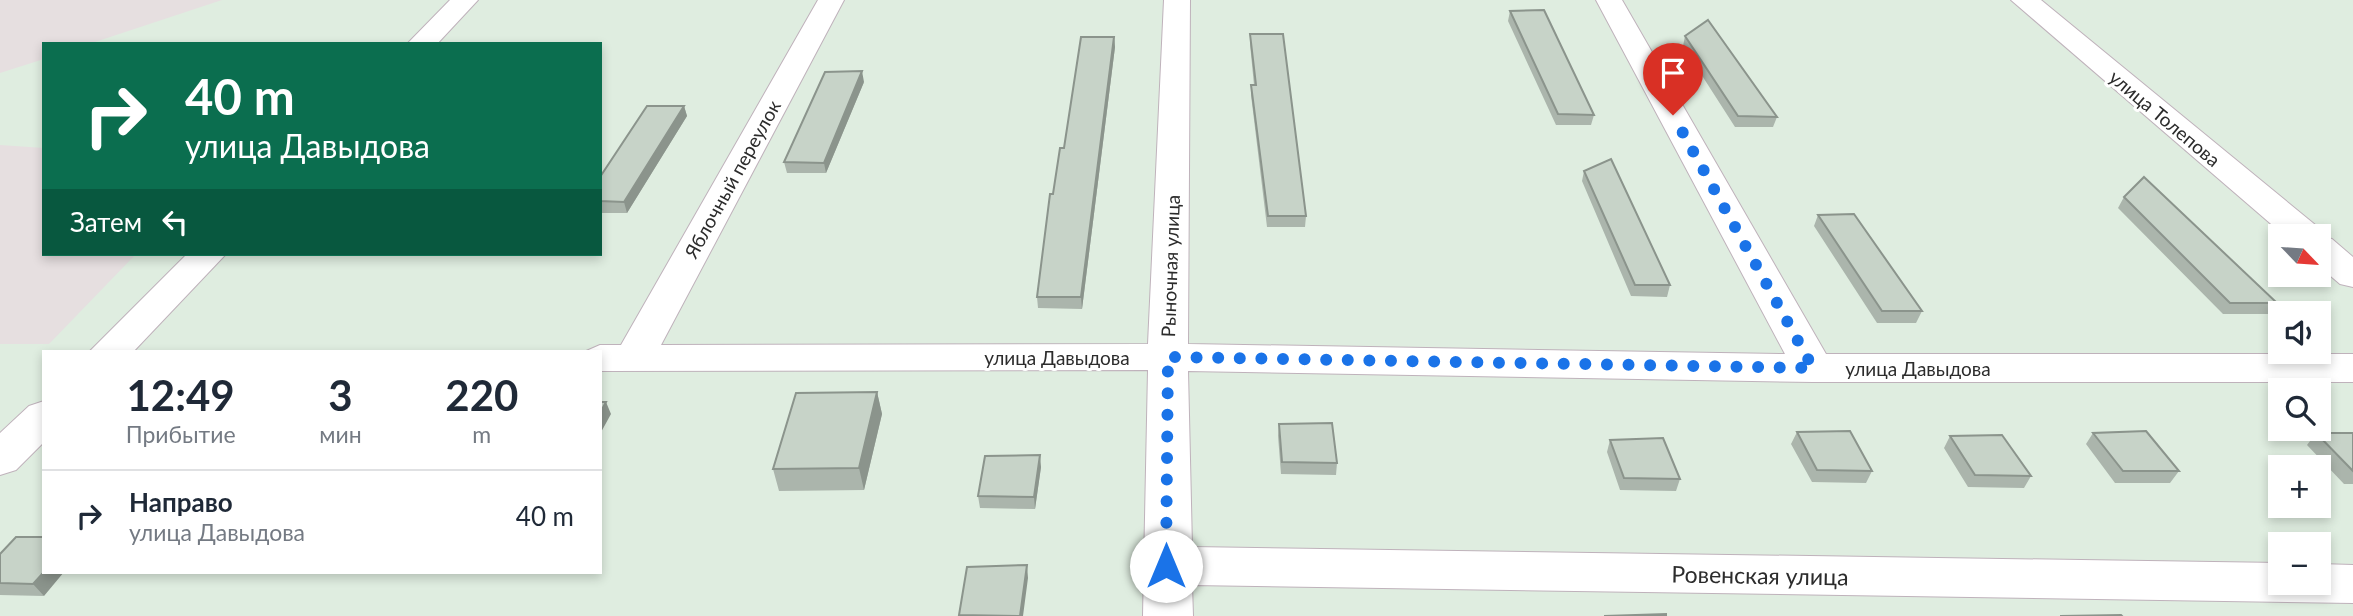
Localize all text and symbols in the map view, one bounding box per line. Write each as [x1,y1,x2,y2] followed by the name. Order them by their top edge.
[1643,43,1703,115] pin
[1654,54,1692,92] icon: arrive
[2105,65,2225,171] street label: улица Толепова
[185,67,295,125] text: 40 m
[70,70,161,161] icon: right
[679,96,785,263] street label: Яблочный переулок
[185,126,430,165] text: улица Давыдова
[1156,194,1184,338] street label: Рыночная улица
[156,203,194,241] icon: left
[70,206,142,238] text: Затем
[2268,224,2331,287] north arrow
[2268,224,2331,595] map controls
[2268,301,2331,364] button: sound
[984,346,1130,369] street label: улица Давыдова
[1845,357,1991,380] street label: улица Давыдова
[126,370,235,420] text: 12:49
[328,370,353,420] text: 3
[445,370,518,420] text: 220
[2268,378,2331,441] button: search
[126,420,236,448] text: Прибытие
[319,420,362,448] text: мин
[472,420,491,448] text: m
[2268,455,2331,518] button: +
[129,486,233,518] text: Направо
[70,497,108,535] icon: right
[516,500,574,532] text: 40 m
[129,518,305,546] text: улица Давыдова
[1129,529,1203,603] position arrow
[2268,532,2331,595] button: −
[1671,559,1849,591] street label: Ровенская улица

